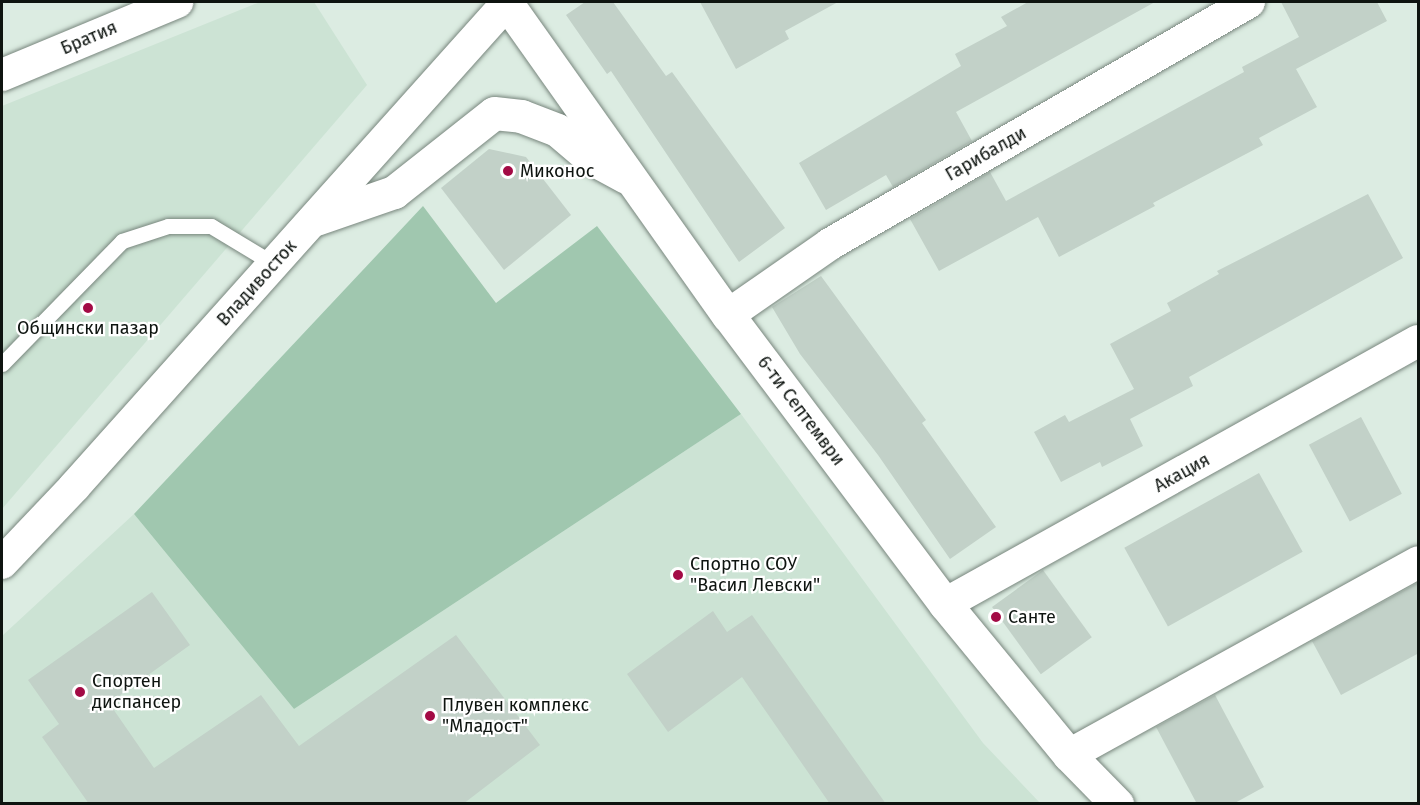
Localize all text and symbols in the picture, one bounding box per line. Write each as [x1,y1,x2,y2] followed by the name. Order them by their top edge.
[58,16,120,60] street label: Братия
[942,122,1030,186] street label: Гарибалди
[520,160,594,182] place label: Миконос
[501,164,515,178] marker: Миконос
[213,235,301,331] street label: Владивосток
[81,301,95,315] marker: Общински пазар
[17,317,159,339] place label: Общински пазар
[753,352,849,470] street label: 6-ти Септември
[1150,449,1214,497] street label: Акация
[690,554,820,596] place label: Спортно СОУ "Васил Левски"
[671,568,685,582] marker: Спортно СОУ "Васил Левски"
[1008,606,1056,628] place label: Санте
[989,610,1003,624] marker: Санте
[92,671,181,714] place label: Спортен диспансер
[73,685,87,699] marker: Спортен диспансер
[442,695,589,738] place label: Плувен комплекс "Младост"
[423,709,437,723] marker: Плувен комплекс "Младост"

